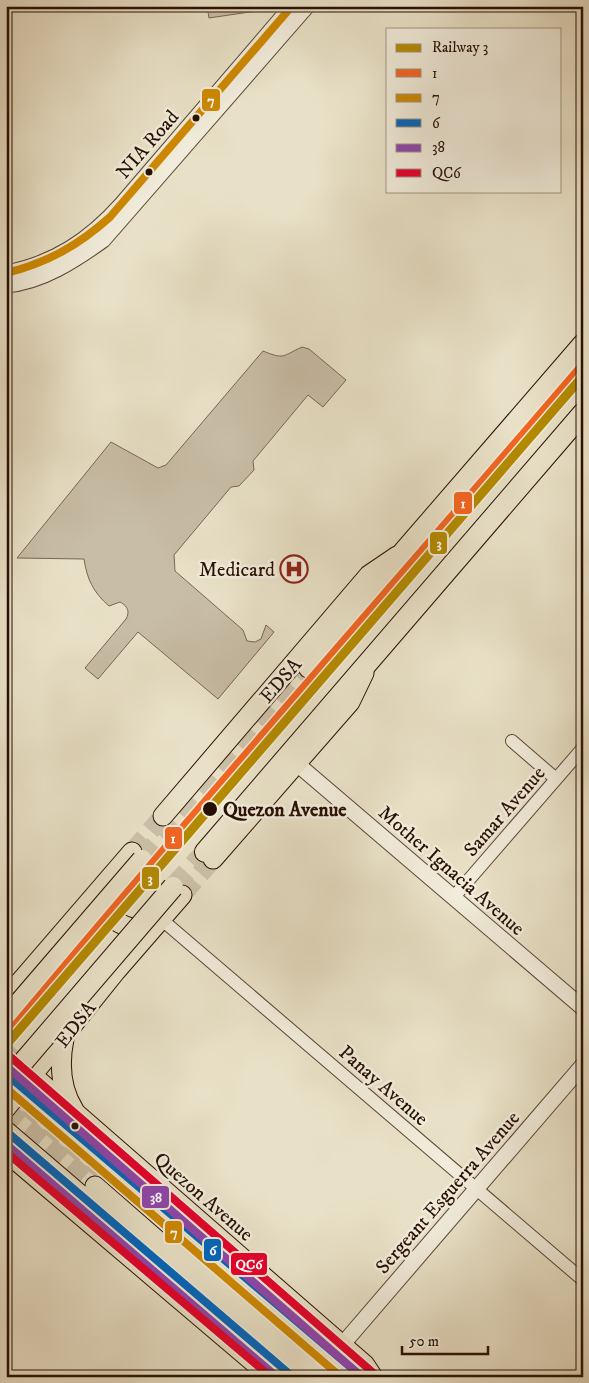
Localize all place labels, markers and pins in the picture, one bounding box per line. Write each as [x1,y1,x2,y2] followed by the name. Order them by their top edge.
[191,113,201,123] unlabelled marker
[144,167,154,177] unlabelled marker
[279,554,309,584] hospital icon: Medicard
[199,558,275,583] place label: Medicard
[223,798,347,823] place label: Quezon Avenue
[201,800,219,818] marker: Quezon Avenue
[70,1121,80,1131] unlabelled marker

